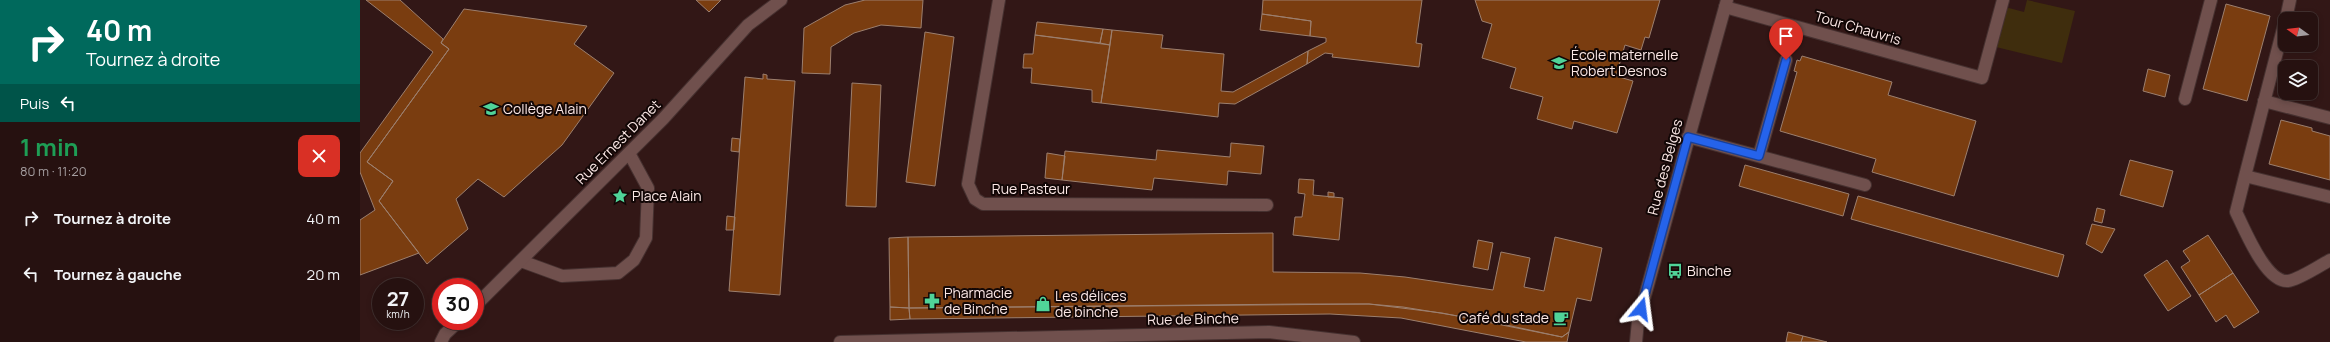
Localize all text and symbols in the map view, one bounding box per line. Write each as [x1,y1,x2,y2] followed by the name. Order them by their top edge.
[1813,6,1903,49] street label: Tour Chauvris
[86,11,152,49] text: 40 m
[2278,12,2318,52] north arrow
[2278,12,2318,100] map controls
[20,16,72,68] icon: right
[1769,19,1803,60] pin
[1775,25,1797,47] icon: arrive
[1571,45,1678,80] place label: École maternelle Robert Desnos
[86,47,220,71] text: Tournez à droite
[1550,54,1568,72] school or university icon: École maternelle Robert Desnos
[2278,60,2318,100] button: layers
[57,92,79,114] icon: left
[20,93,49,114] text: Puis
[571,95,664,188] street label: Rue Ernest Danet
[503,99,587,118] place label: Collège Alain
[482,100,500,118] school or university icon: Collège Alain
[1643,117,1686,217] street label: Rue des Belges
[20,130,79,163] text: 1 min
[298,135,340,177] button: close
[20,162,87,180] text: 80 m · 11:20
[992,179,1070,198] street label: Rue Pasteur
[632,186,702,205] place label: Place Alain
[611,187,629,205] place icon: Place Alain
[20,207,42,229] icon: right
[54,208,171,229] text: Tournez à droite
[306,208,340,229] text: 40 m
[1687,261,1731,280] place label: Binche
[1666,262,1684,280] bus stop icon: Binche
[20,263,42,285] icon: left
[54,264,182,285] text: Tournez à gauche
[307,264,340,285] text: 20 m
[432,278,484,330] speed limit sign: 30
[944,283,1012,318] place label: Pharmacie de Binche
[387,285,409,312] text: 27
[1055,286,1127,321] place label: Les délices de binche
[1620,288,1662,330] position arrow
[923,292,941,310] pharmacy icon: Pharmacie de Binche
[1034,295,1052,313] shop icon: Les délices de binche
[386,307,410,321] text: km/h
[1147,308,1239,329] street label: Rue de Binche
[1459,308,1549,327] place label: Café du stade
[1552,309,1570,327] cafe icon: Café du stade

